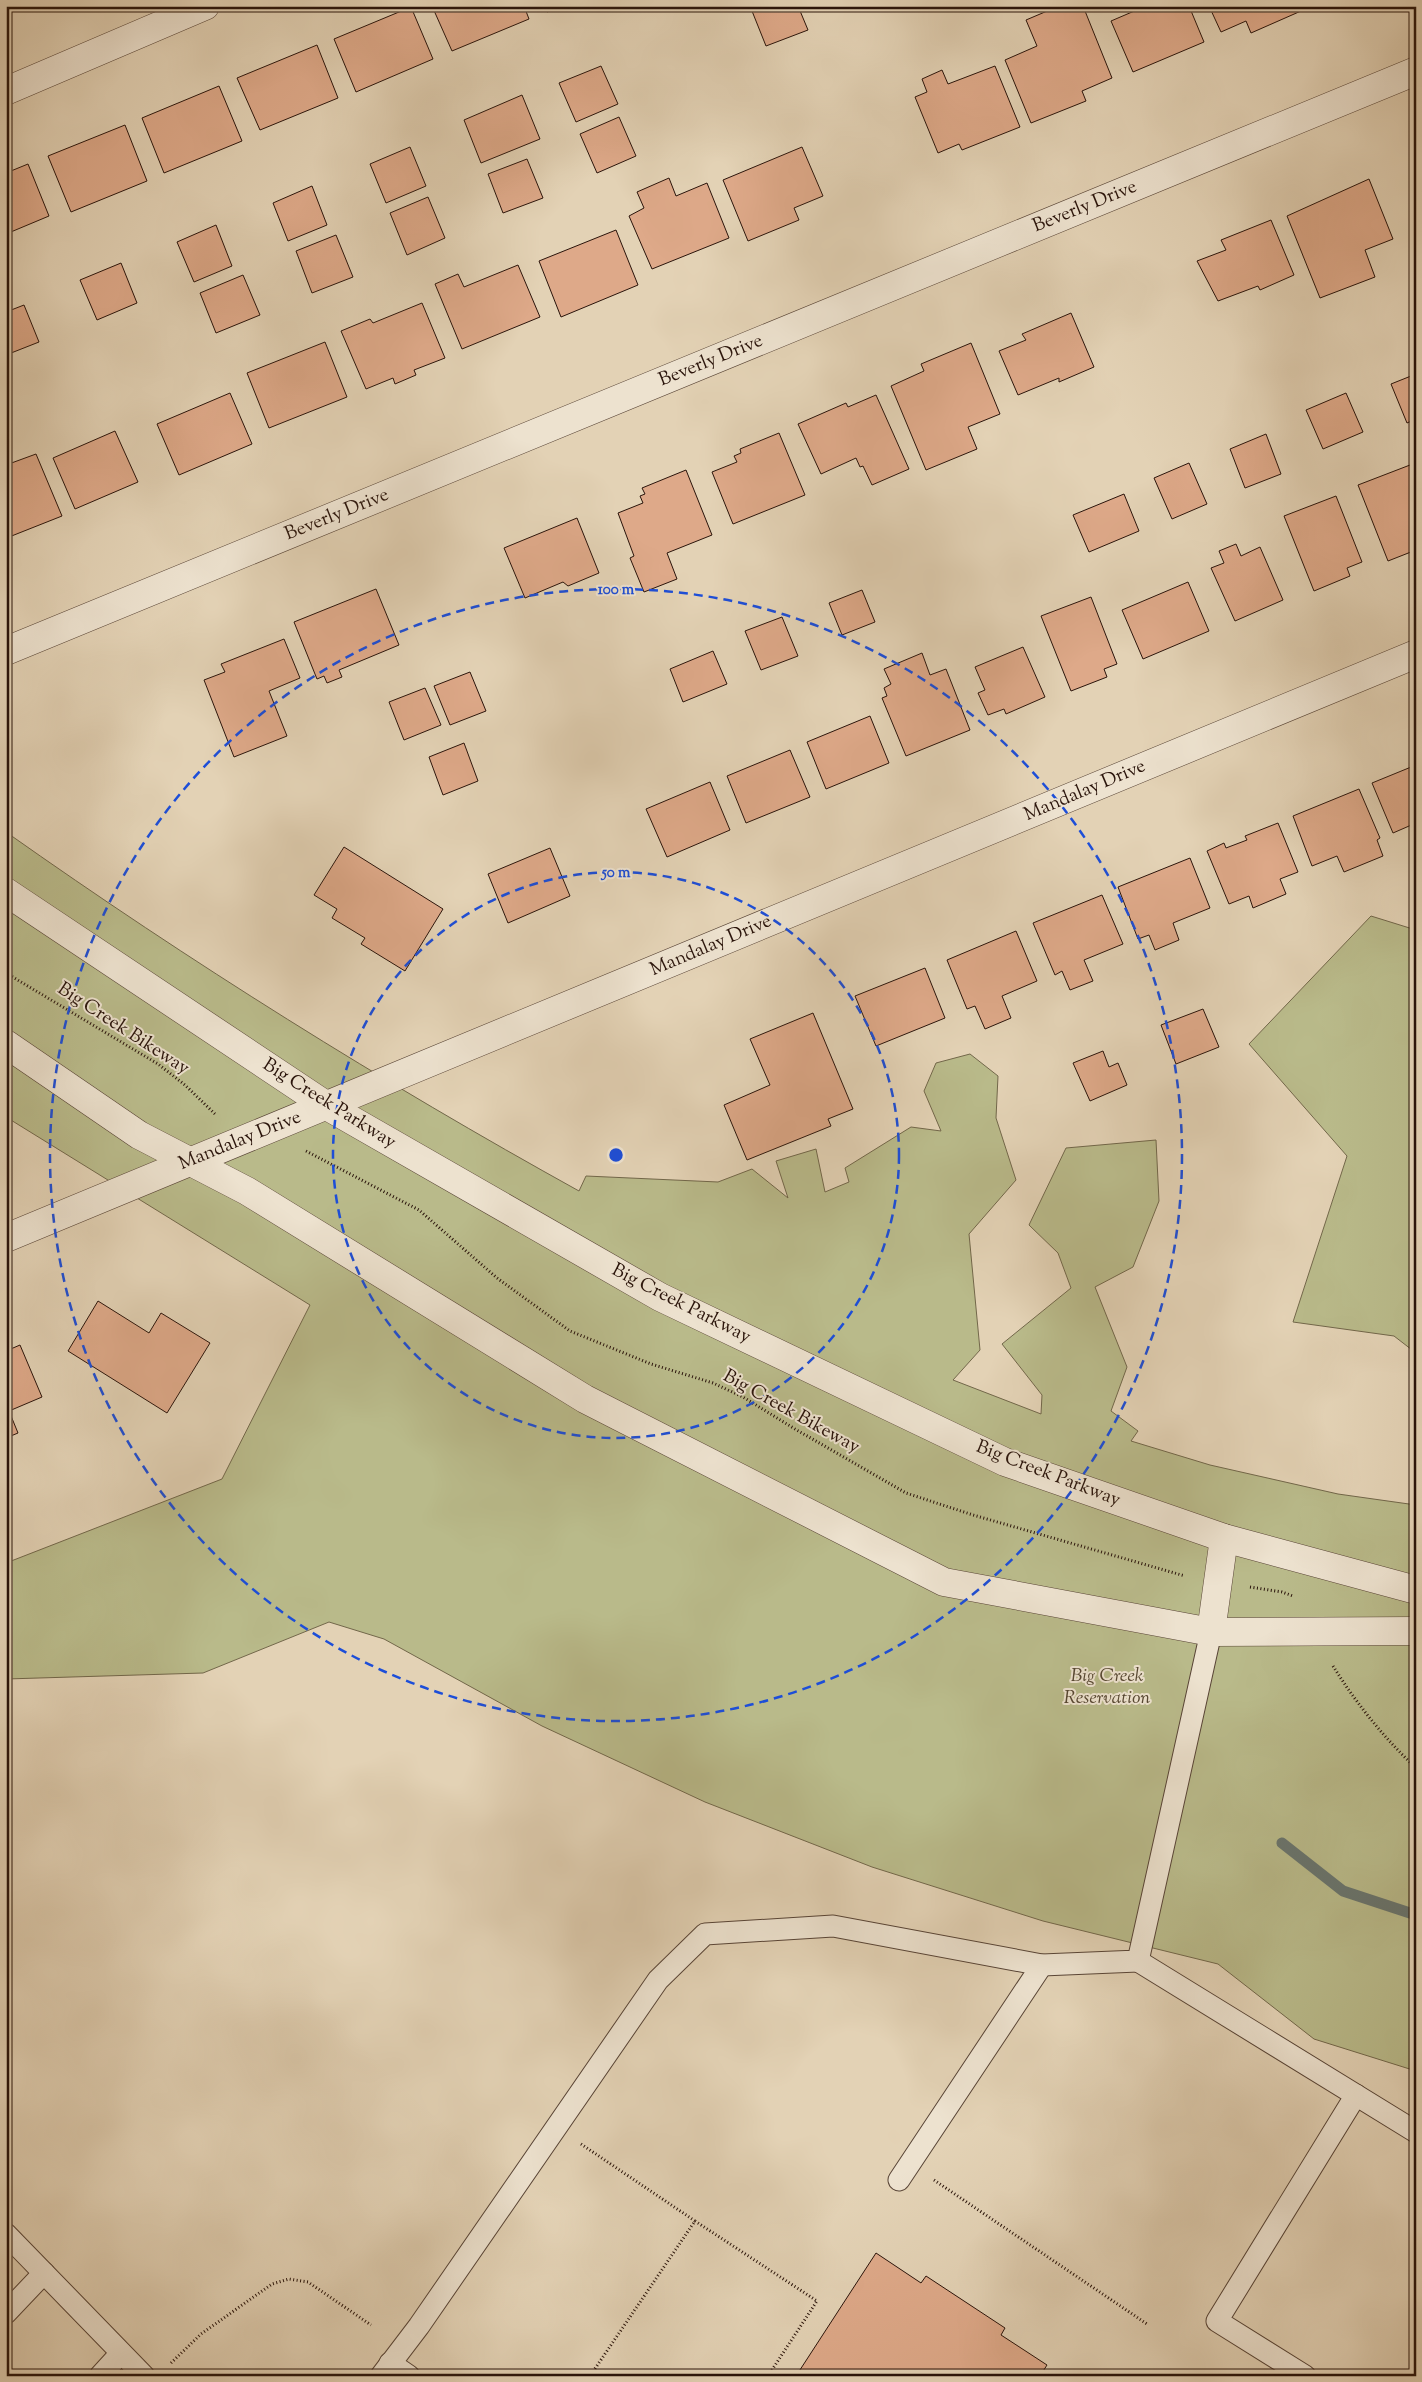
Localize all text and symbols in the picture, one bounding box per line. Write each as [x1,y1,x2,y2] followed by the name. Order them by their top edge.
[1029,174,1141,240] street label: Beverly Drive
[655,328,767,394] street label: Beverly Drive
[281,482,393,548] street label: Beverly Drive
[598,580,635,601] text: 100 m
[1020,753,1150,829] street label: Mandalay Drive
[601,863,631,884] text: 50 m
[646,908,776,984] street label: Mandalay Drive
[52,976,195,1082] street label: Big Creek Bikeway
[257,1052,401,1156] street label: Big Creek Parkway
[175,1104,305,1178] street label: Mandalay Drive
[607,1146,625,1164] centre of rings
[607,1257,756,1351] street label: Big Creek Parkway
[718,1363,865,1461] street label: Big Creek Bikeway
[972,1434,1125,1514] street label: Big Creek Parkway
[1064,1663,1150,1712] park label: Big Creek Reservation

